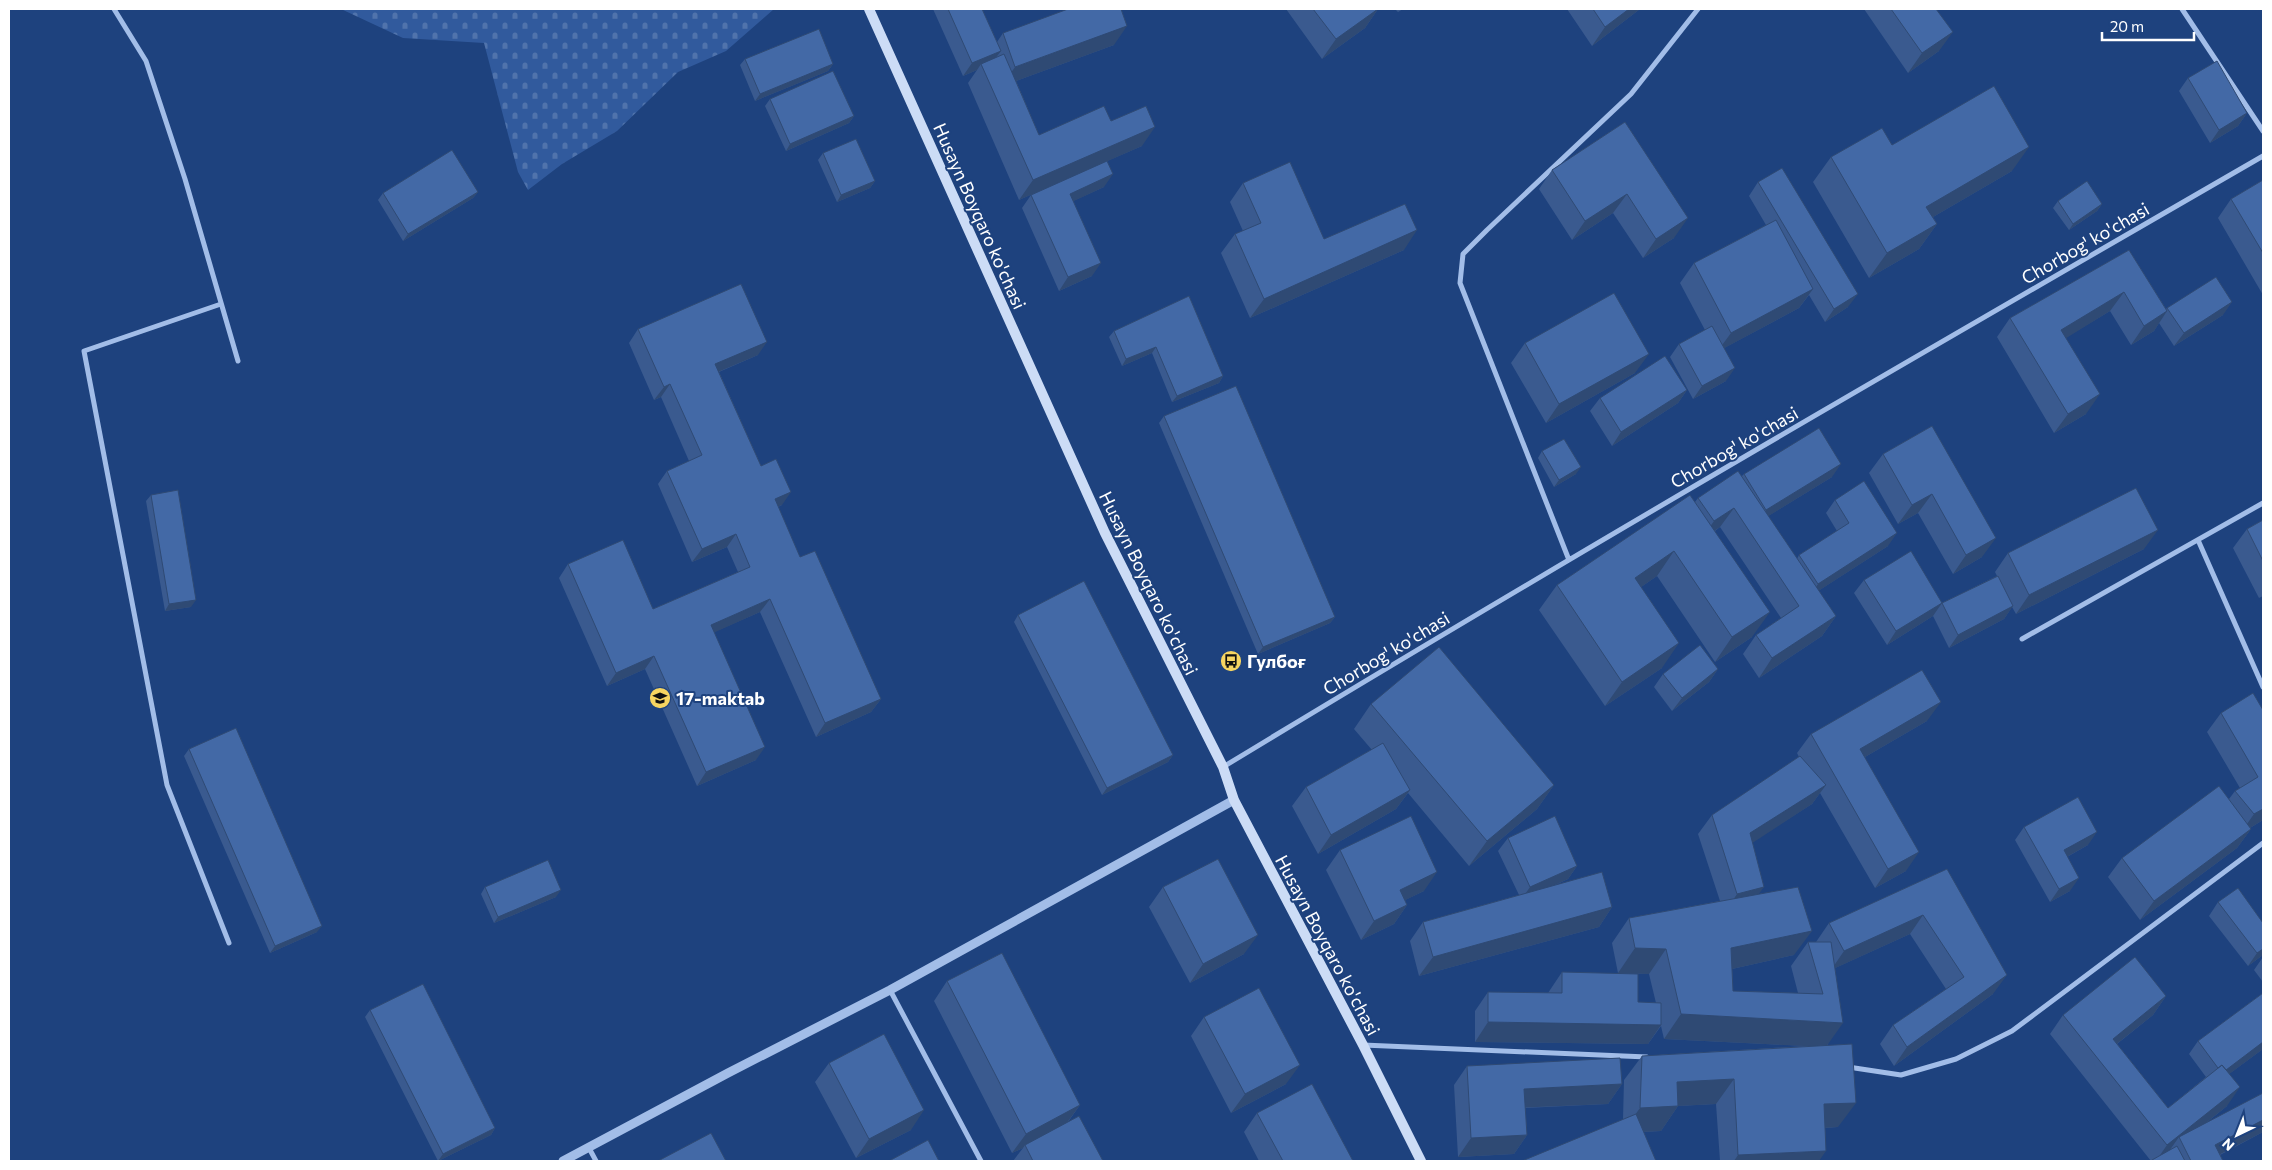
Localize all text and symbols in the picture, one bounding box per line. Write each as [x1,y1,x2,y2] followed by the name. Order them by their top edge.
[2102,10,2194,42] scale bar
[2110,17,2144,35] text: 20 m
[929,120,1031,312] street label: Husayn Boyqaro ko'chasi
[2017,197,2153,289] street label: Сhorbog' ko'chasi
[1666,401,1802,493] street label: Сhorbog' ko'chasi
[1095,488,1203,678] street label: Husayn Boyqaro ko'chasi
[1319,606,1453,700] street label: Сhorbog' ko'chasi
[1219,649,1243,673] bus stop icon: Гулбоғ
[1247,650,1306,672] place label: Гулбоғ
[648,686,672,710] school or university icon: 17-maktab
[676,687,765,709] place label: 17-maktab
[1271,851,1385,1039] street label: Husayn Boyqaro ko'chasi
[2212,1110,2262,1160] north arrow
[2218,1135,2237,1155] text: N

